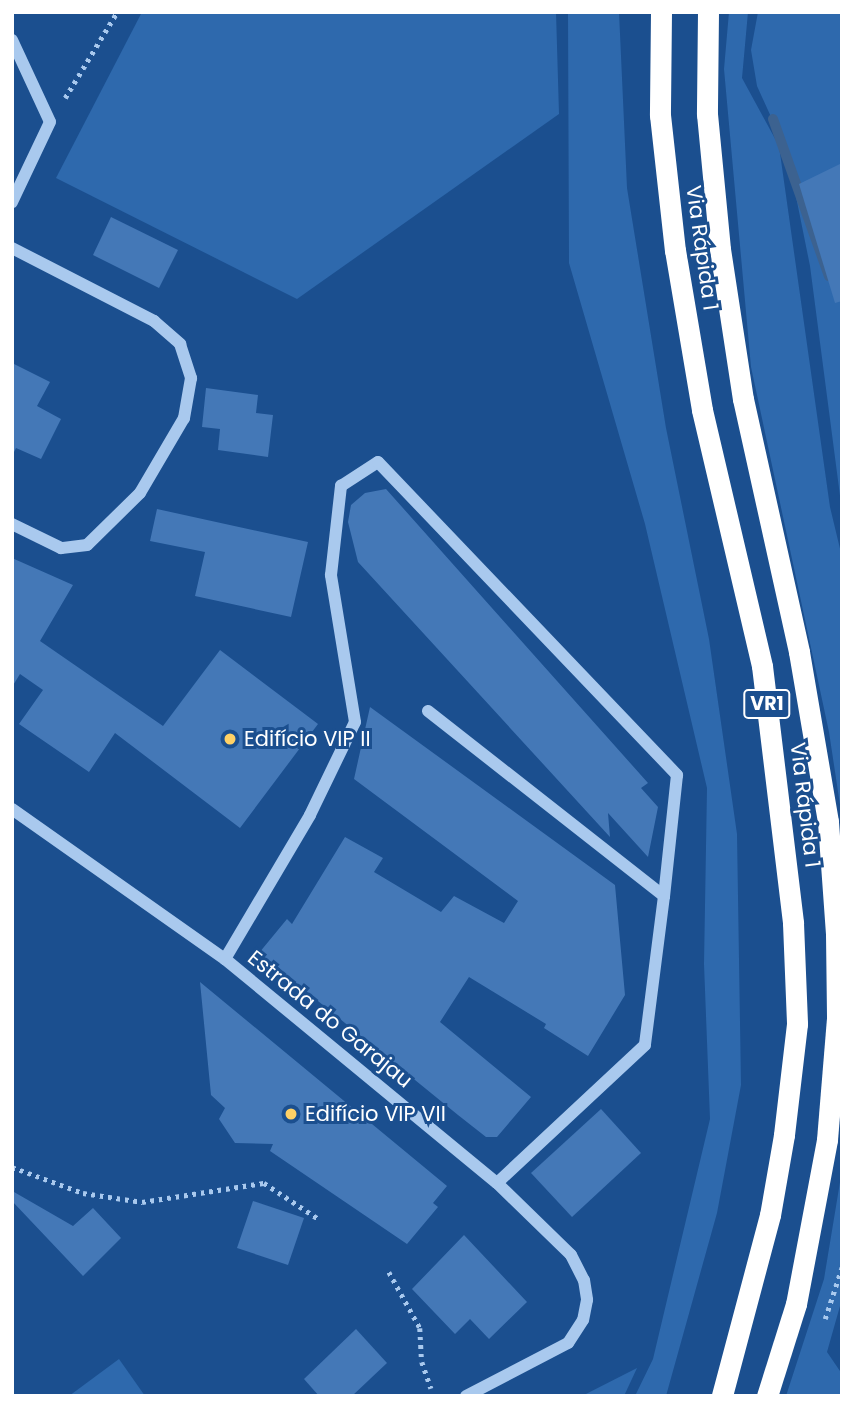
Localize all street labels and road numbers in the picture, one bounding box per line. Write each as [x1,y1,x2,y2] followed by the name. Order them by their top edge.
[681,184,723,312] street label: Via Rápida 1
[742,688,792,720] road number: VR1
[785,741,825,869] street label: Via Rápida 1
[243,945,417,1093] street label: Estrada do Garajau

